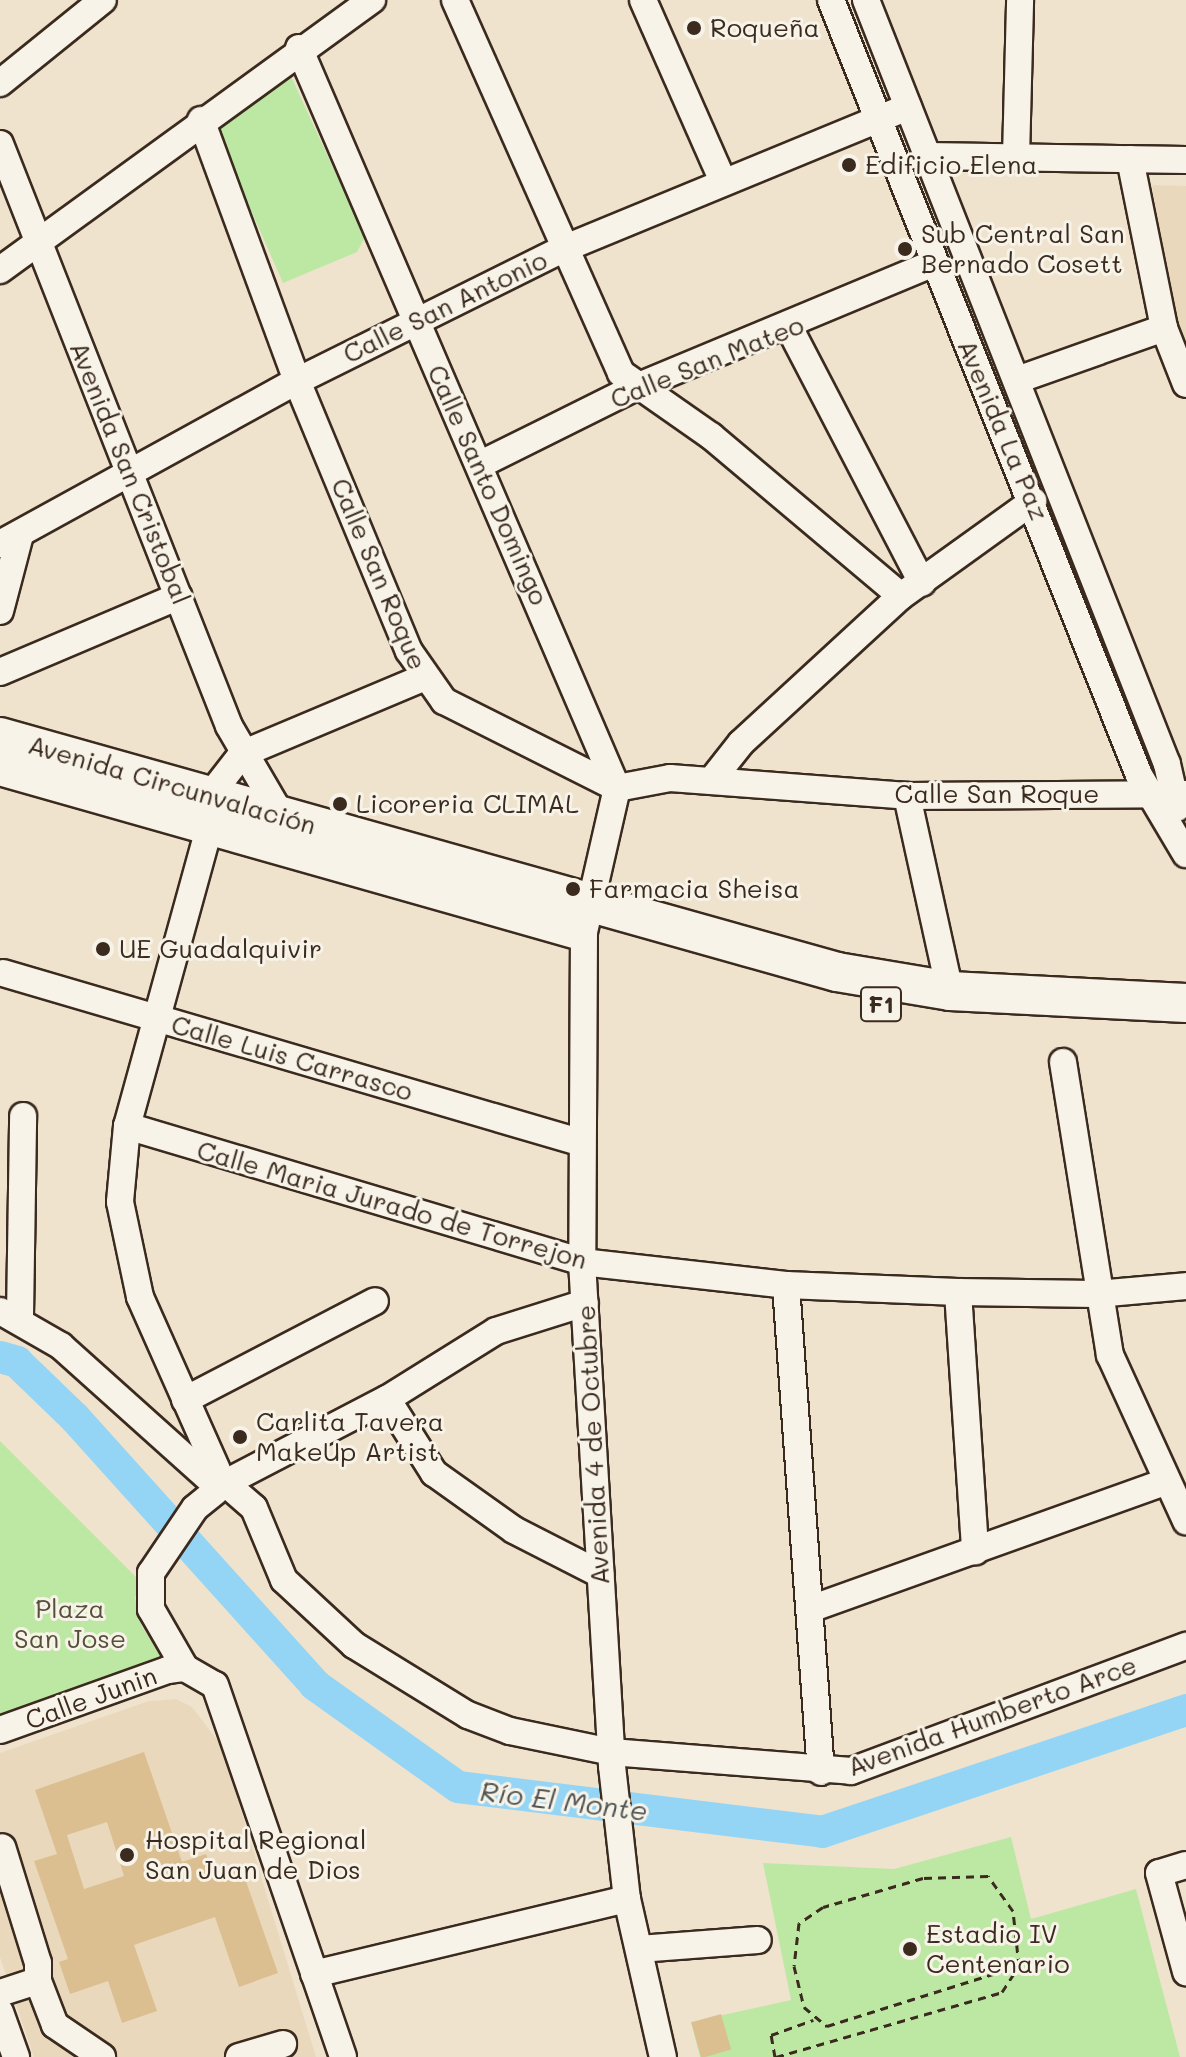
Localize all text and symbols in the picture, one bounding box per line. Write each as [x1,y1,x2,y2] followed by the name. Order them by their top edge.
[710,12,820,44] place label: Roqueña
[685,19,703,37] marker: Roqueña
[865,149,1038,181] place label: Edificio Elena
[840,156,858,174] marker: Edificio Elena
[921,218,1125,280] place label: Sub Central San Bernado Cosett
[896,240,914,258] marker: Sub Central San Bernado Cosett
[338,244,552,370] street label: Calle San Antonio
[606,309,808,415] street label: Calle San Mateo
[951,335,1055,525] street label: Avenida La Paz
[63,337,197,609] street label: Avenida San Cristobal
[421,360,555,610] street label: Calle Santo Domingo
[325,474,433,674] street label: Calle San Roque
[25,729,319,841] street label: Avenida Circunvalación
[895,778,1099,810] street label: Calle San Roque
[356,788,579,820] place label: Licoreria CLIMAL
[331,795,349,813] marker: Licoreria CLIMAL
[589,873,800,905] place label: Farmacia Sheisa
[564,880,582,898] marker: Farmacia Sheisa
[119,933,322,965] place label: UE Guadalquivir
[94,940,112,958] marker: UE Guadalquivir
[859,984,903,1024] road number: F1
[168,1009,416,1107] street label: Calle Luis Carrasco
[193,1134,591,1276] street label: Calle Maria Jurado de Torrejon
[570,1304,616,1586] street label: Avenida 4 de Octubre
[256,1406,444,1468] place label: Carlita Tavera MakeUp Artist
[231,1428,249,1446] marker: Carlita Tavera MakeUp Artist
[14,1593,126,1654] park label: Plaza San Jose
[843,1649,1141,1783] street label: Avenida Humberto Arce
[21,1660,161,1736] street label: Calle Junin
[478,1773,650,1827] water label: Río El Monte
[145,1824,366,1886] place label: Hospital Regional San Juan de Dios
[116,1844,138,1866] marker: Hospital Regional San Juan de Dios
[926,1918,1070,1980] place label: Estadio IV Centenario
[901,1940,919,1958] marker: Estadio IV Centenario

